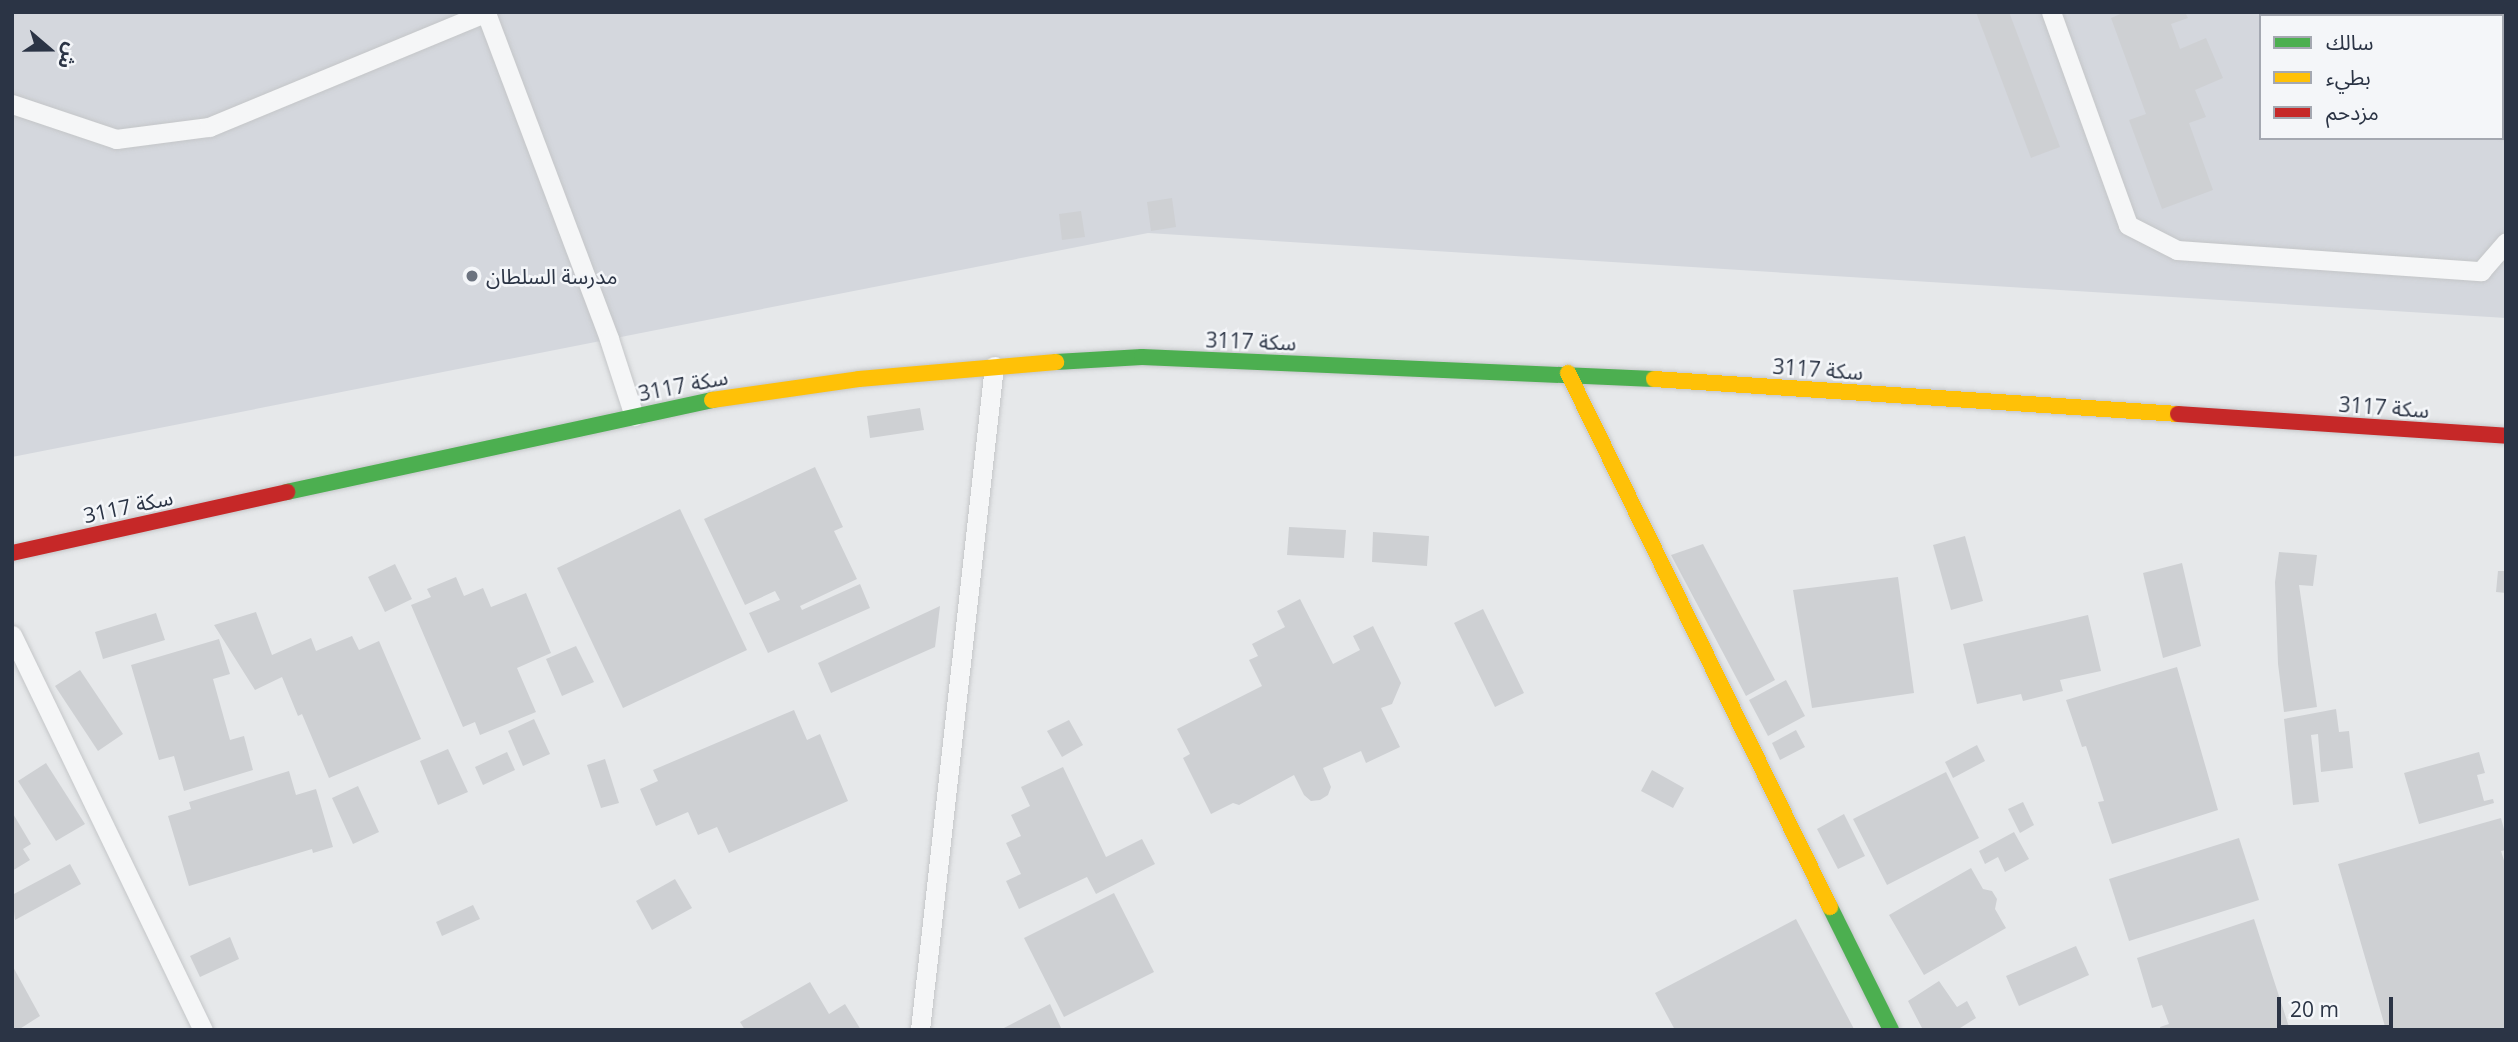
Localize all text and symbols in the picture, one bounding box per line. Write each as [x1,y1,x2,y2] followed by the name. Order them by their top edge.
[14,14,84,84] north arrow
[2259,14,2504,140] legend
[2326,28,2373,56] text: سالك
[52,40,85,73] text: ش
[2326,63,2371,91] text: بطيء
[2326,98,2379,126] text: مزدحم
[486,263,617,289] place label: مدرسة السلطان
[464,268,480,284] marker: مدرسة السلطان
[1205,327,1297,355] street label: سكة 3117
[1772,353,1864,385] street label: سكة 3117
[636,364,730,406] street label: سكة 3117
[2338,391,2430,423] street label: سكة 3117
[81,484,175,528] street label: سكة 3117
[2280,982,2396,1026] scale bar
[2290,995,2339,1023] text: 20 m

